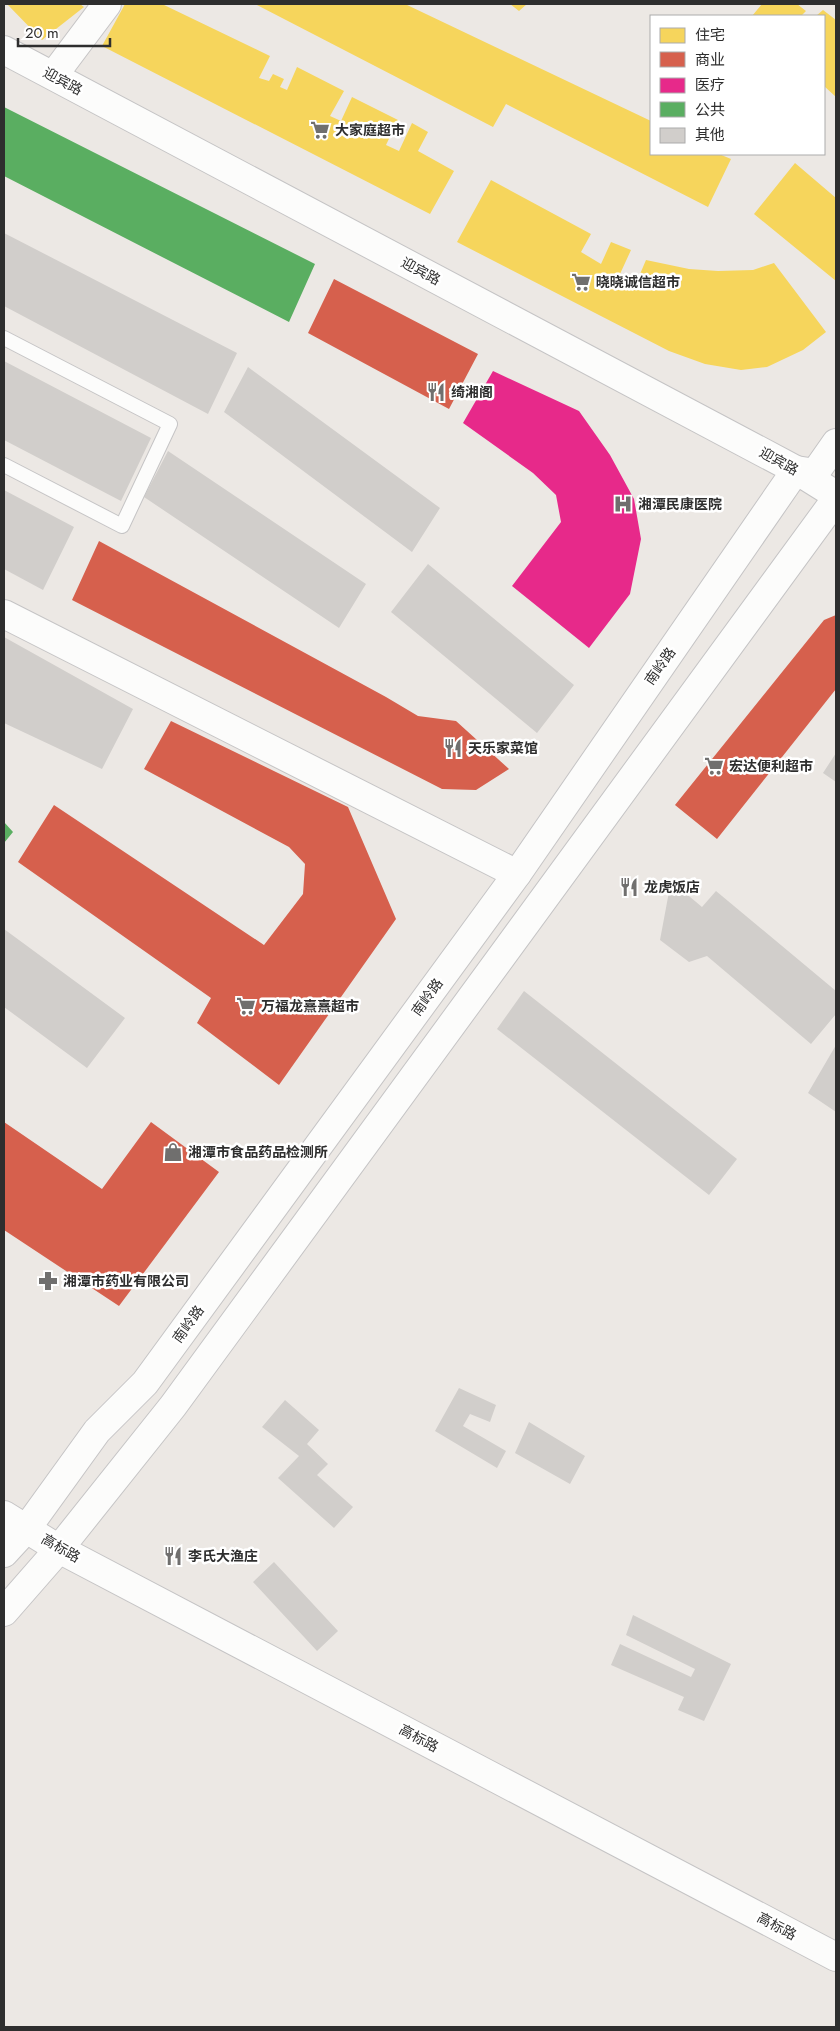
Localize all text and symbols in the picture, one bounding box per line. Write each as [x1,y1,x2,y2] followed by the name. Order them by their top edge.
[18,15,110,47] scale bar
[650,15,825,155] legend
[25,22,59,44] text: 20 m
[695,24,725,46] text: 住宅
[695,49,725,71] text: 商业
[40,62,86,100] street label: 迎宾路
[695,74,725,96] text: 医疗
[695,99,725,121] text: 公共
[309,119,331,141] supermarket icon: 大家庭超市
[335,120,405,140] place label: 大家庭超市
[695,124,725,146] text: 其他
[398,252,444,290] street label: 迎宾路
[570,271,592,293] supermarket icon: 晓晓诚信超市
[596,272,680,292] place label: 晓晓诚信超市
[425,381,447,403] restaurant icon: 绮湘阁
[451,382,493,402] place label: 绮湘阁
[756,442,802,480] street label: 迎宾路
[612,493,634,515] hospital icon: 湘潭民康医院
[638,494,722,514] place label: 湘潭民康医院
[640,643,680,689] street label: 南岭路
[442,737,464,759] restaurant icon: 天乐家菜馆
[468,738,538,758] place label: 天乐家菜馆
[703,755,725,777] supermarket icon: 宏达便利超市
[729,756,813,776] place label: 宏达便利超市
[618,876,640,898] restaurant icon: 龙虎饭店
[644,877,700,897] place label: 龙虎饭店
[407,974,447,1020] street label: 南岭路
[235,995,257,1017] supermarket icon: 万福龙熹熹超市
[261,996,359,1016] place label: 万福龙熹熹超市
[162,1141,184,1163] shop icon: 湘潭市食品药品检测所
[188,1142,328,1162] place label: 湘潭市食品药品检测所
[37,1270,59,1292] pharmacy icon: 湘潭市药业有限公司
[63,1271,189,1291] place label: 湘潭市药业有限公司
[168,1301,208,1347] street label: 南岭路
[38,1529,84,1567] street label: 高标路
[162,1545,184,1567] restaurant icon: 李氏大渔庄
[188,1546,258,1566] place label: 李氏大渔庄
[396,1719,442,1757] street label: 高标路
[754,1907,800,1945] street label: 高标路

